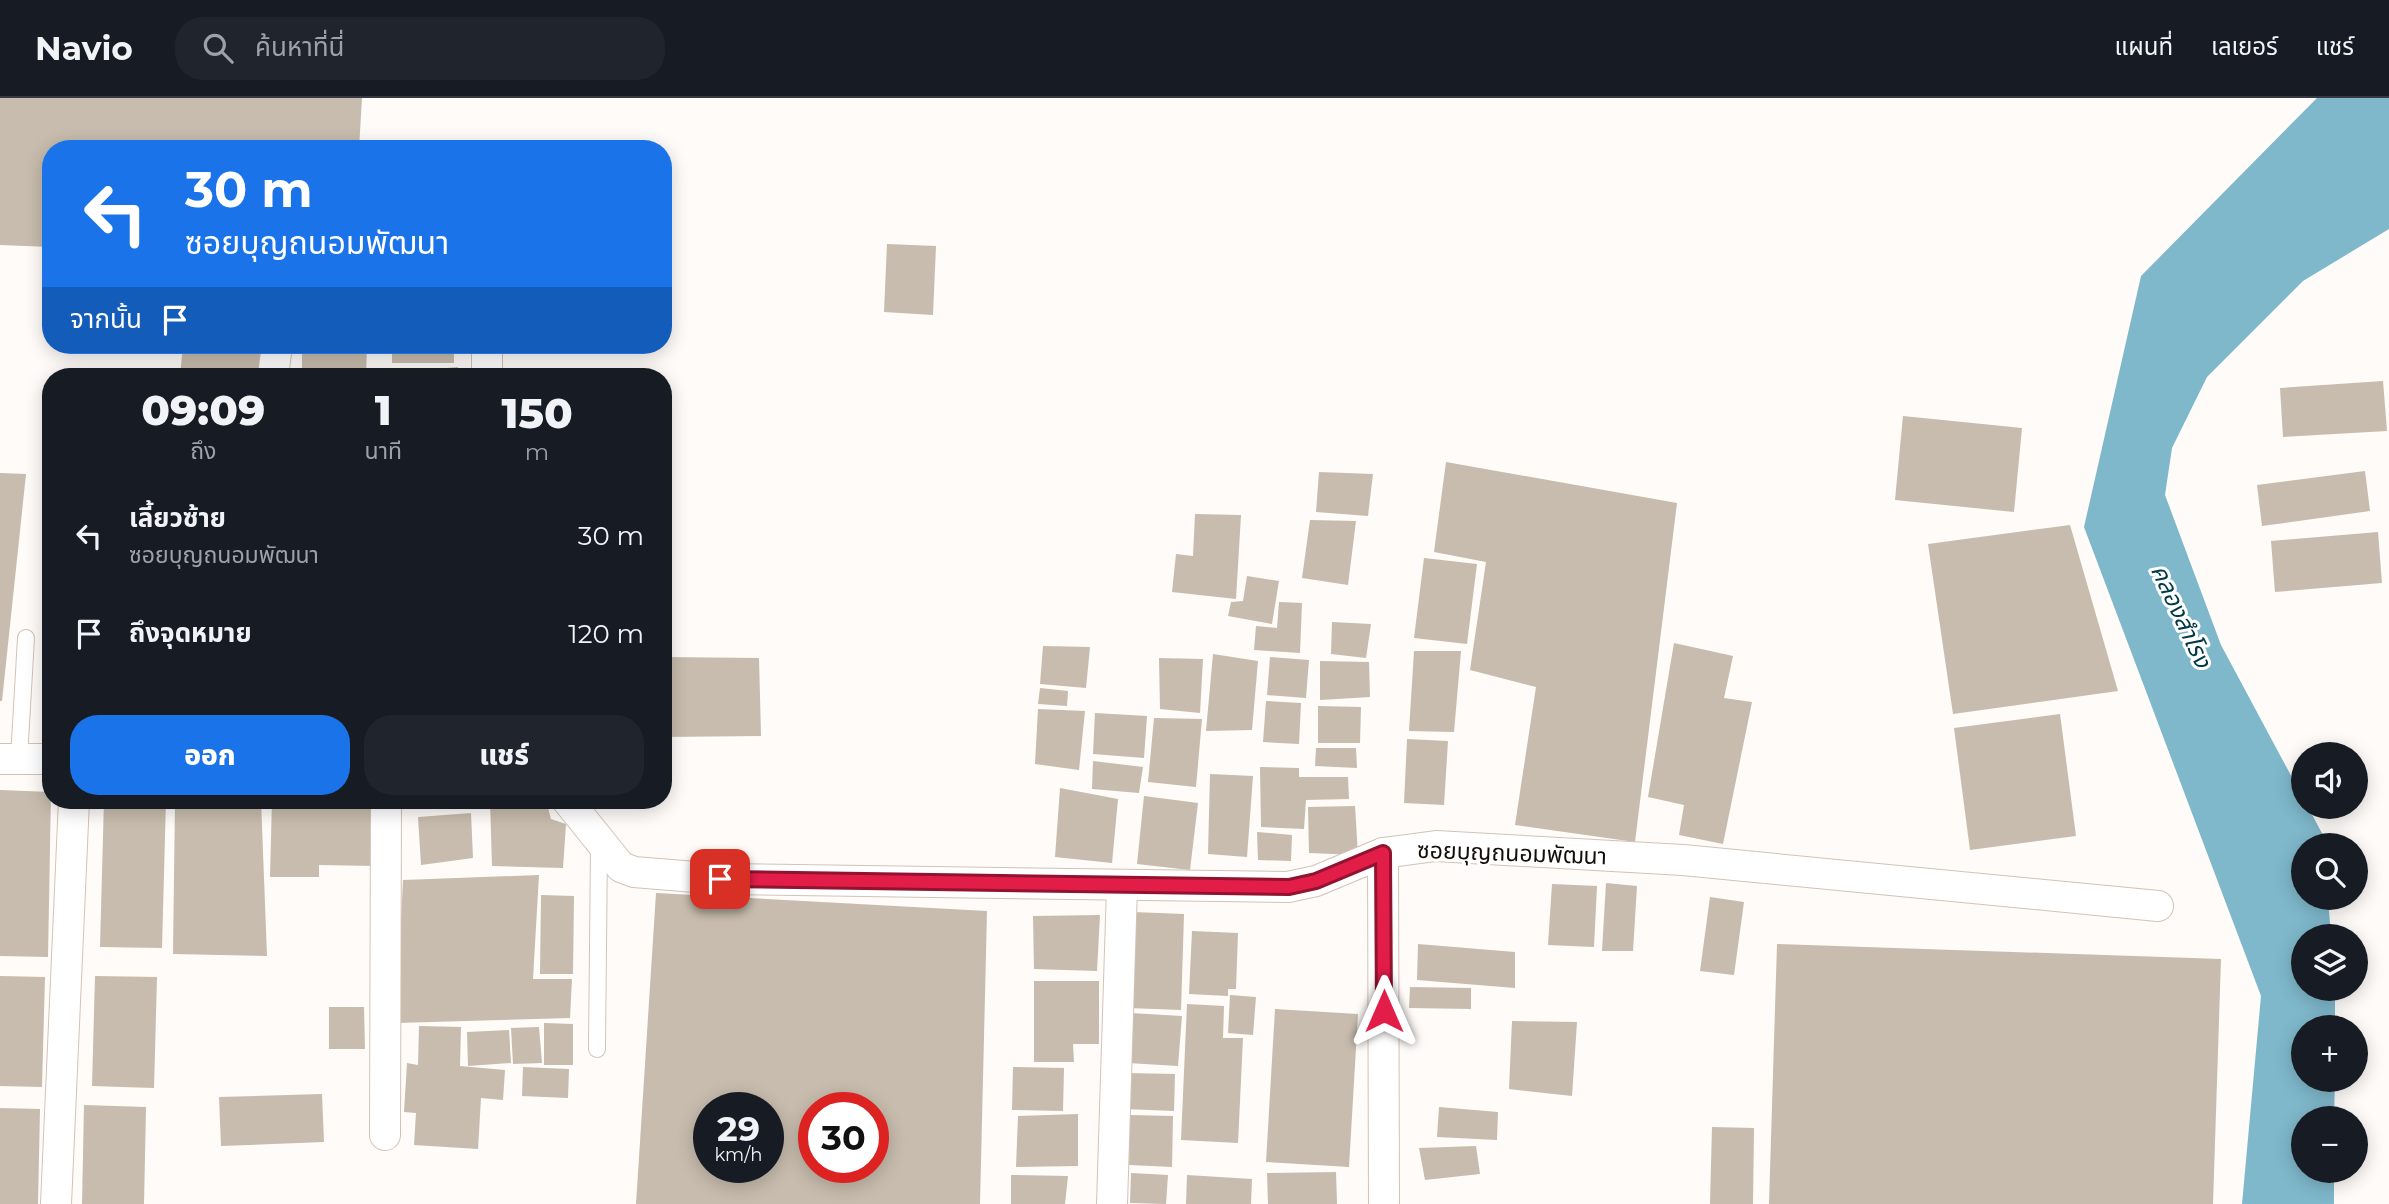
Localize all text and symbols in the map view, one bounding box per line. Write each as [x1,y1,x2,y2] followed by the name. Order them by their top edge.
[175,17,665,80] search box
[35,28,133,68] text: Navio
[199,29,237,67] icon: search
[255,31,344,63] text: ค้นหาที่นี่
[2115,32,2173,61] text: แผนที่
[2211,32,2278,61] text: เลเยอร์
[2316,32,2354,61] text: แชร์
[185,160,313,219] text: 30 m
[70,168,161,259] icon: left
[185,223,449,262] text: ซอยบุญถนอมพัฒนา
[156,301,194,339] icon: arrive
[70,303,142,335] text: จากนั้น
[141,384,265,436] text: 09:09
[375,384,392,436] text: 1
[501,387,573,439] text: 150
[190,437,216,465] text: ถึง
[365,437,402,465] text: นาที
[525,438,549,466] text: m
[129,502,226,534] text: เลี้ยวซ้าย
[70,517,108,555] icon: left
[578,520,644,552] text: 30 m
[129,541,319,569] text: ซอยบุญถนอมพัฒนา
[2145,560,2218,673] water label: คลองสำโรง
[70,615,108,653] icon: arrive
[129,617,252,649] text: ถึงจุดหมาย
[568,618,644,650] text: 120 m
[70,715,350,795] button: ออก
[364,715,644,795] button: แชร์
[2291,742,2368,1183] map controls
[2291,742,2368,819] button: sound
[2291,833,2368,910] button: search
[1417,836,1607,870] street label: ซอยบุญถนอมพัฒนา
[690,849,750,909] pin
[701,860,739,898] icon: arrive
[2291,924,2368,1001] button: layers
[1347,974,1421,1048] position arrow
[2291,1015,2368,1092] button: +
[798,1092,889,1183] speed limit sign: 30
[2291,1106,2368,1183] button: −
[717,1107,760,1150] text: 29
[714,1144,763,1166] text: km/h

